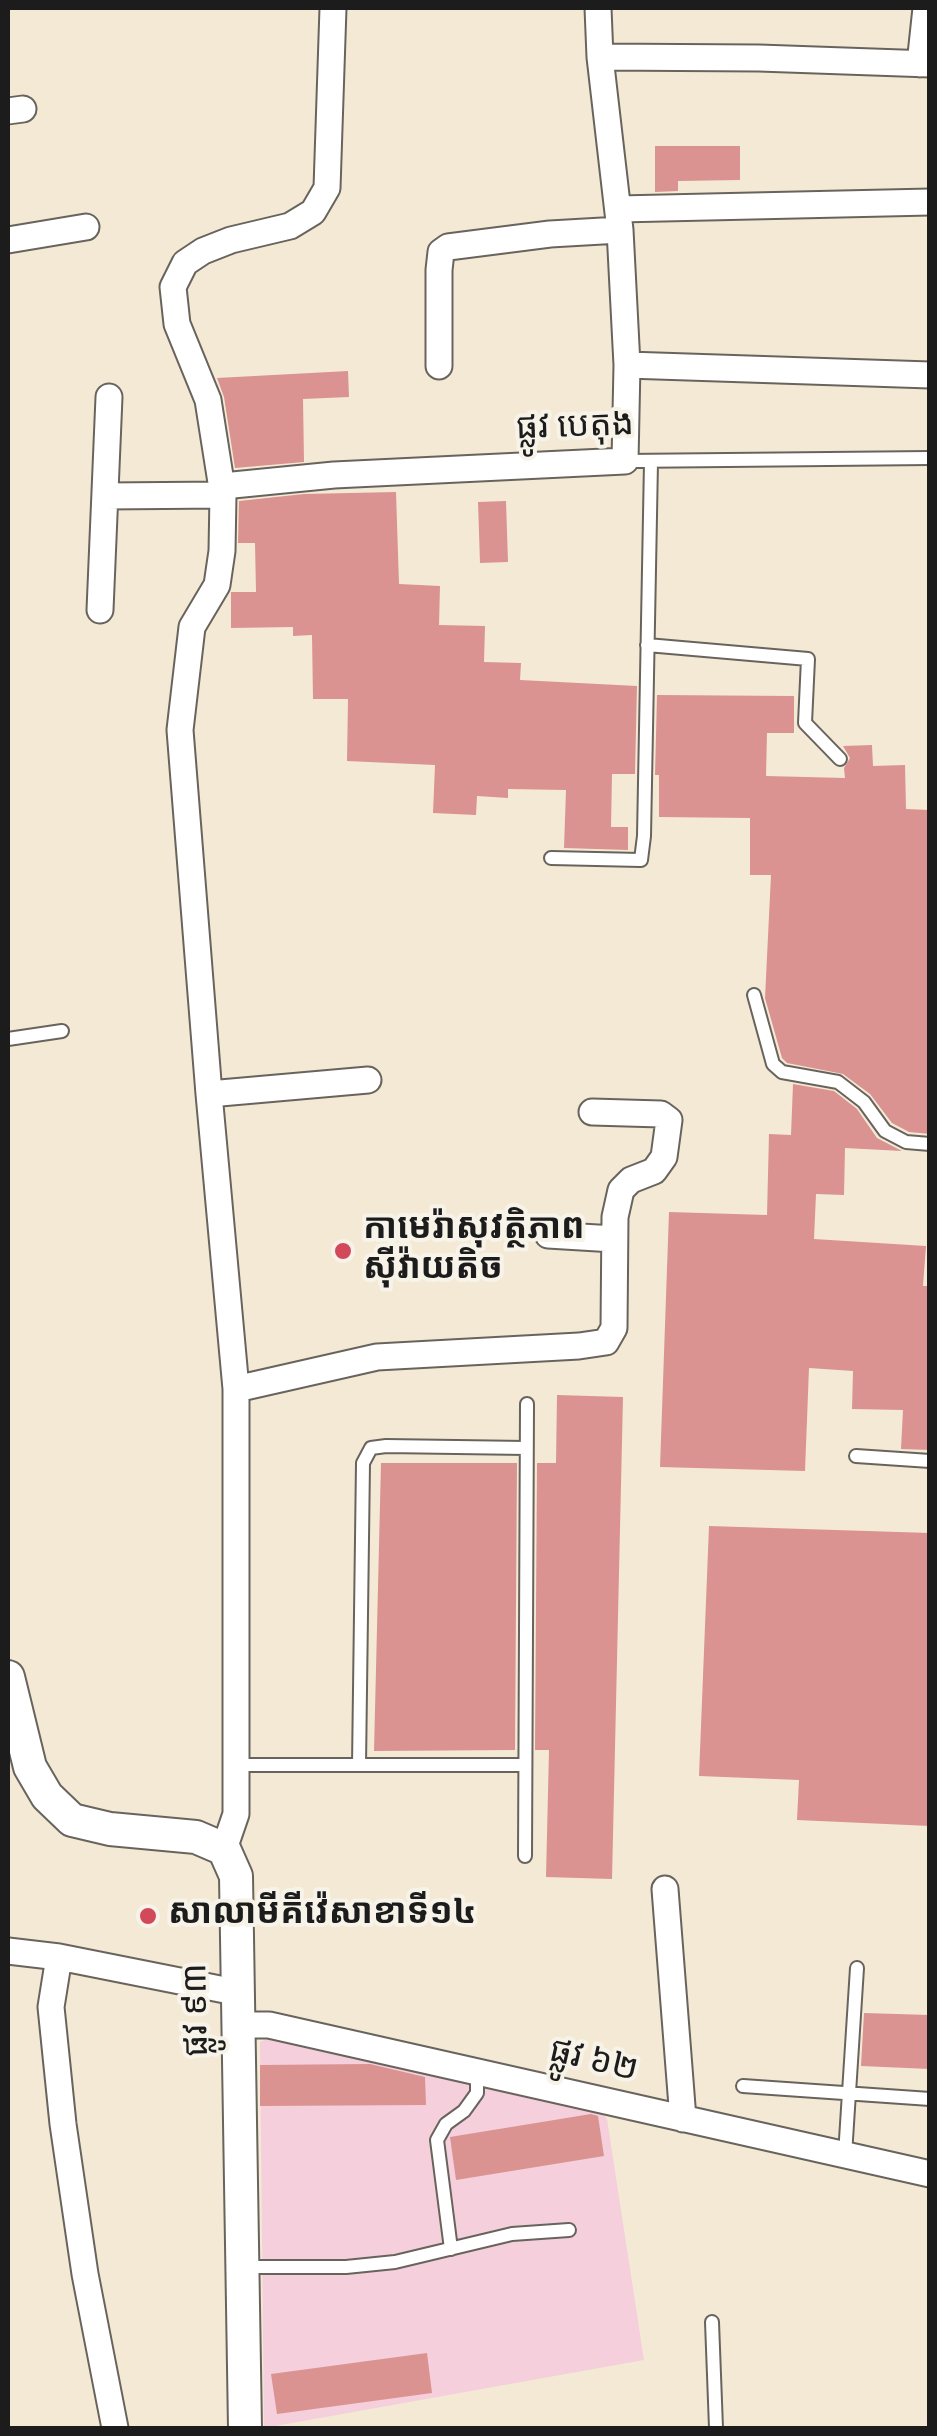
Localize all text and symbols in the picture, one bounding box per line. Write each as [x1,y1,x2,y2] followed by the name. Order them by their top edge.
[515,406,635,452] street label: ផ្លូវ បេតុង
[363,1210,585,1292] place label: កាមេរ៉ាសុវត្ថិភាព ស៊ីវ៉ាយតិច
[332,1240,354,1262] marker: កាមេរ៉ាសុវត្ថិភាព ស៊ីវ៉ាយតិច
[168,1895,477,1937] place label: សាលាមីគីវ៉េសាខាទី១៤
[137,1905,159,1927] marker: សាលាមីគីវ៉េសាខាទី១៤
[177,1963,221,2057] street label: ផ្លូវ ៩៣
[545,2032,641,2094] street label: ផ្លូវ ៦២

